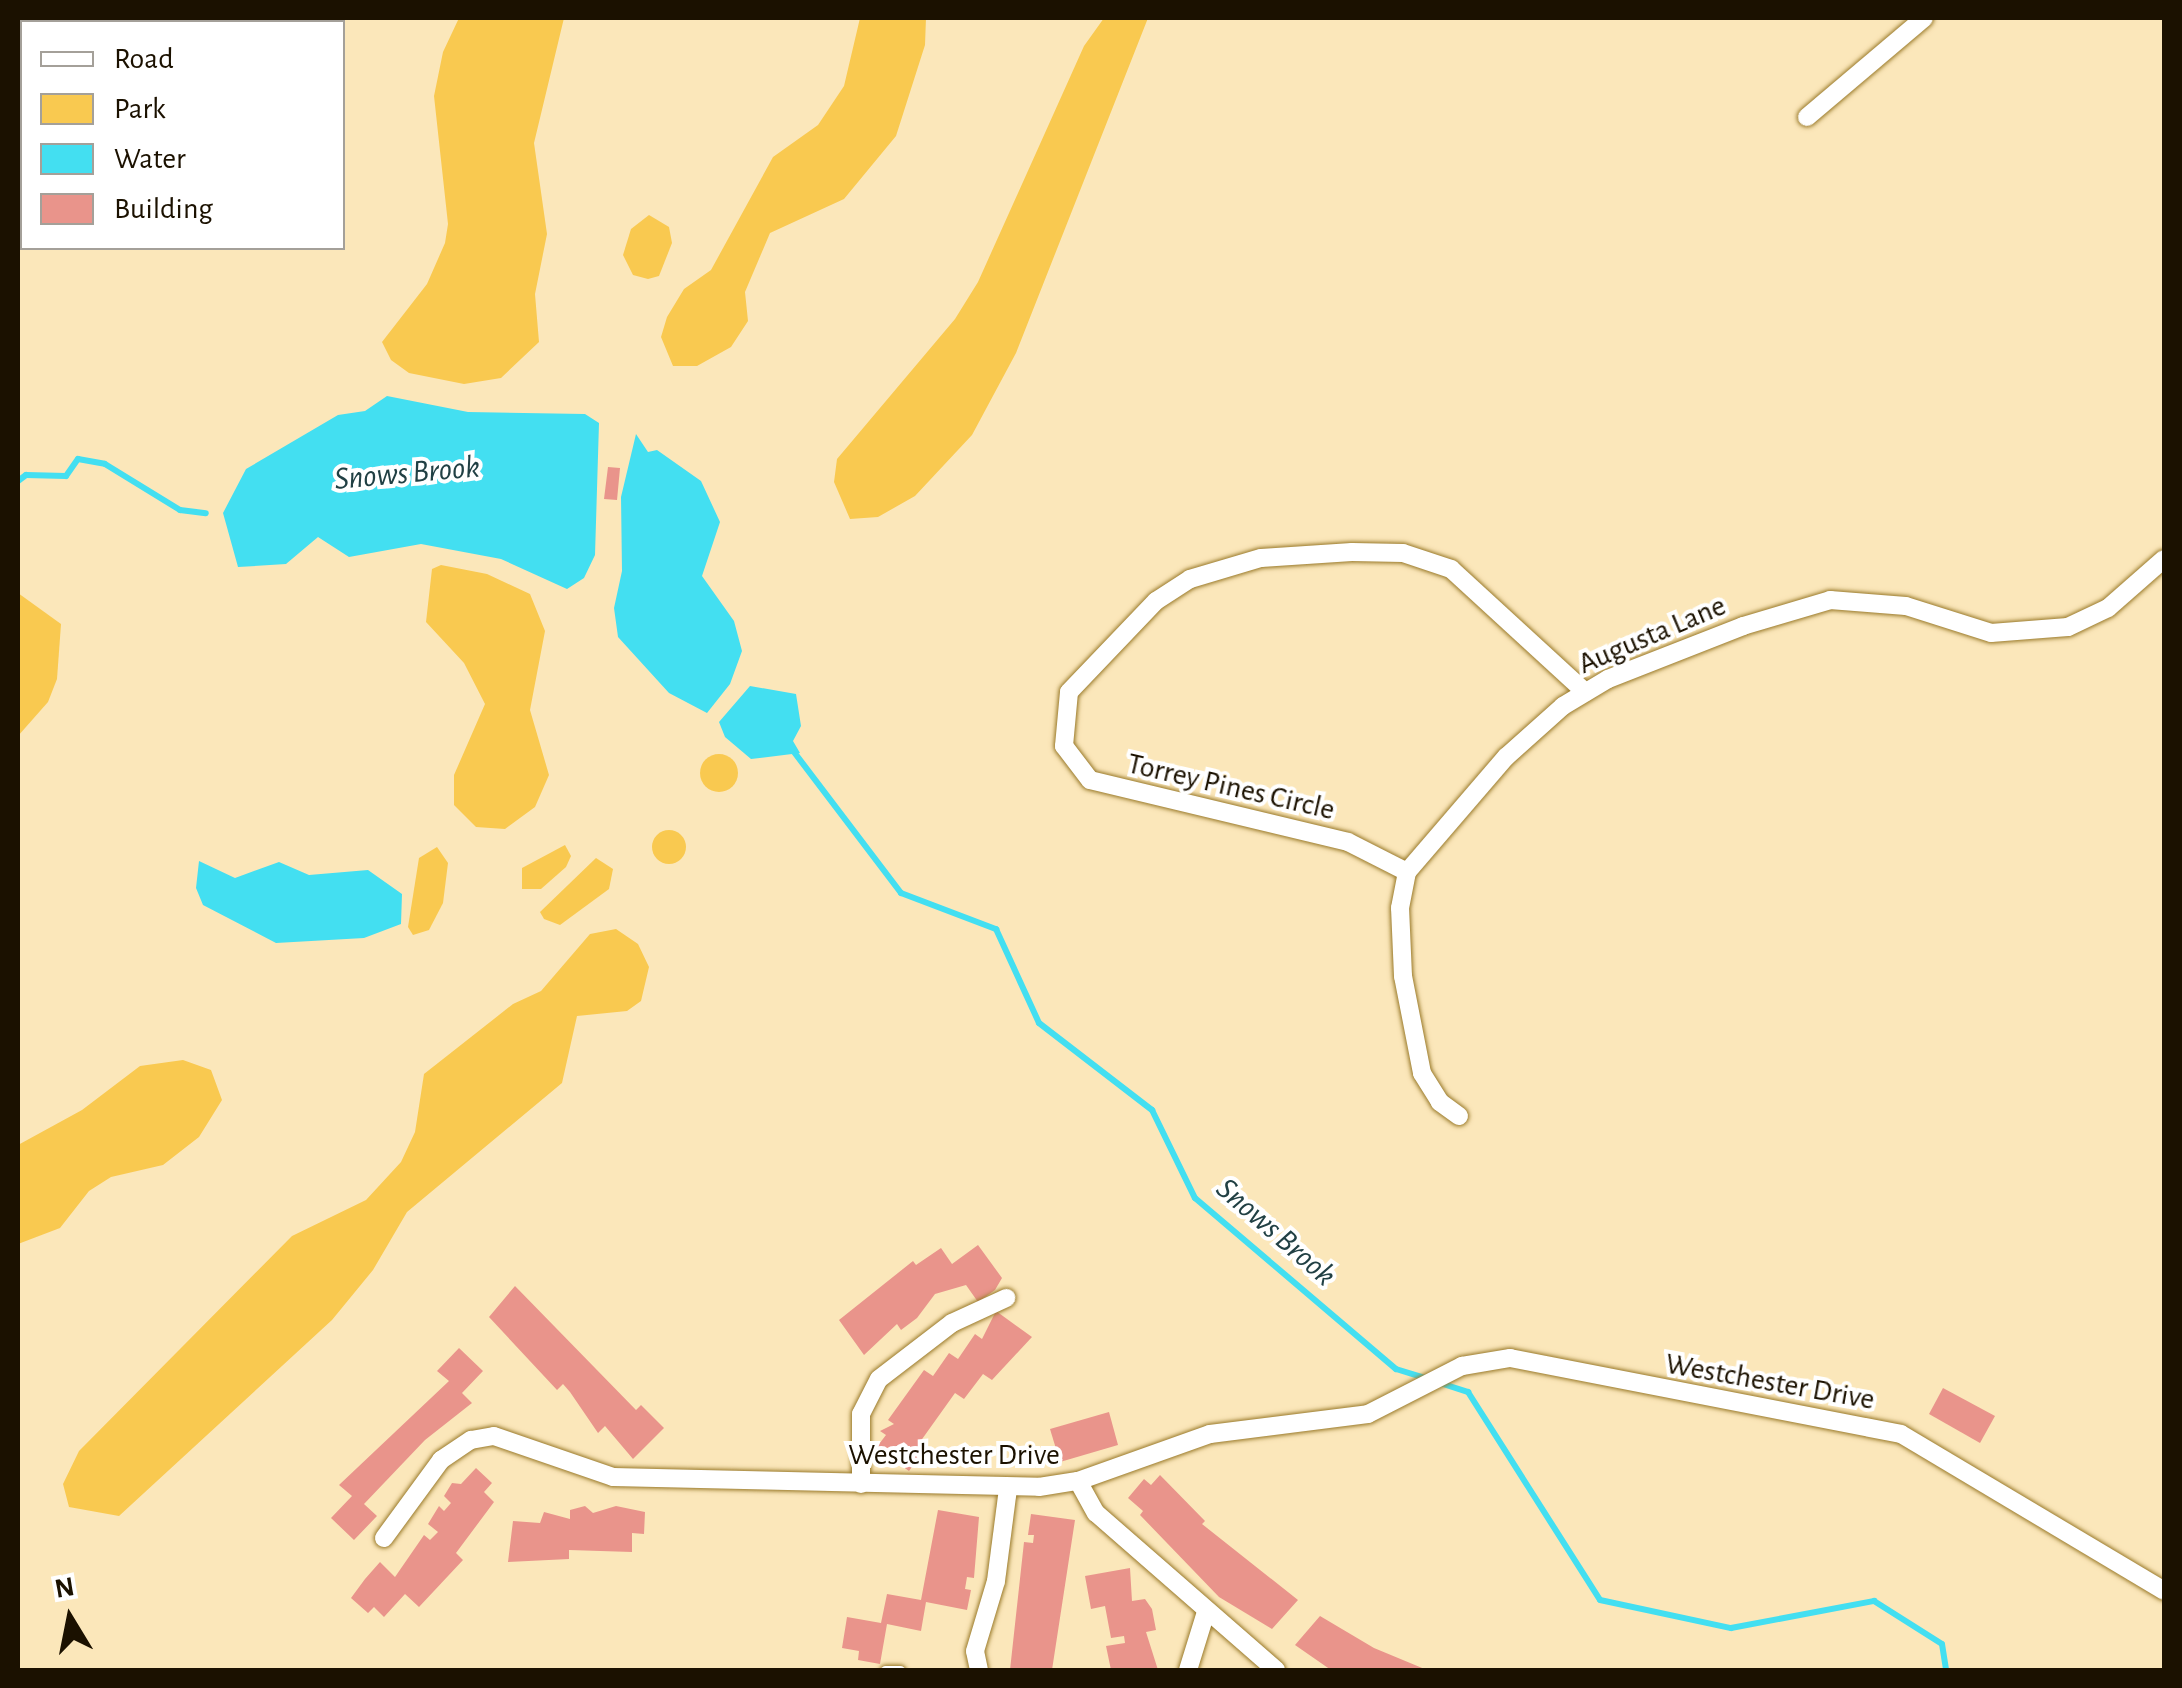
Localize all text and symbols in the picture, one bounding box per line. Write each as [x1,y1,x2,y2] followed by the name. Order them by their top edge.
[20,20,345,250] legend
[114,44,174,74] text: Road
[114,94,166,124] text: Park
[114,144,186,174] text: Water
[114,194,213,224] text: Building
[333,448,481,498] water label: Snows Brook
[1573,588,1731,682] street label: Augusta Lane
[1124,746,1338,828] street label: Torrey Pines Circle
[1208,1170,1344,1294] water label: Snows Brook
[1663,1346,1877,1418] street label: Westchester Drive
[848,1437,1060,1473] street label: Westchester Drive
[20,1568,120,1668] north arrow
[53,1573,77,1604] text: N

